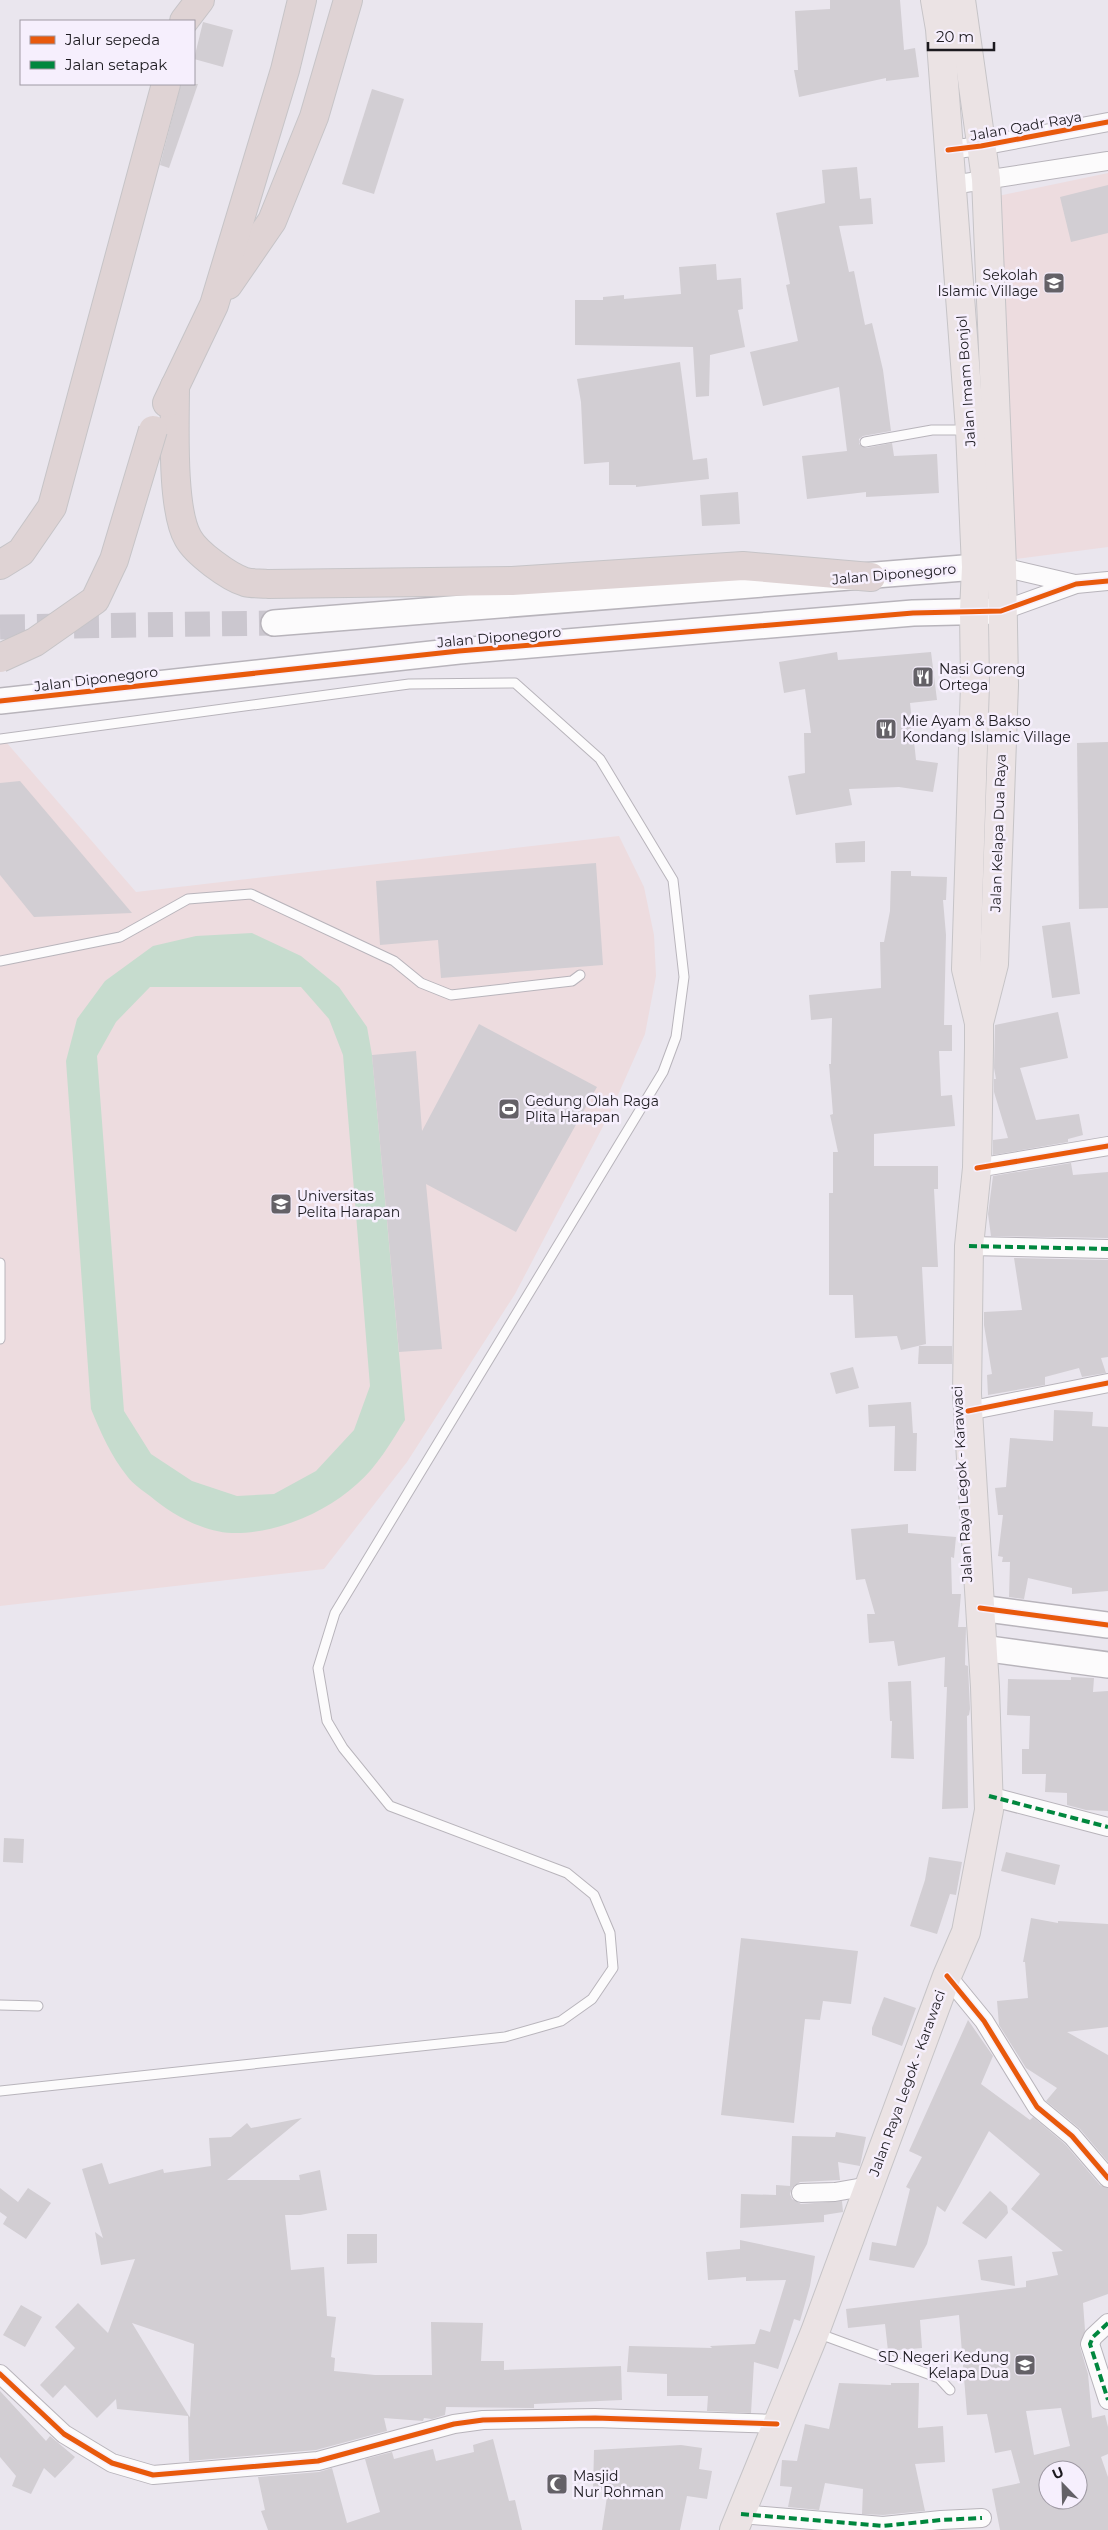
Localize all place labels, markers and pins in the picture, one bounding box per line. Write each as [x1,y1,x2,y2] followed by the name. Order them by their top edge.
[938,266,1038,300] place label: Sekolah Islamic Village
[1042,271,1066,295] school or university icon: Sekolah Islamic Village
[939,660,1025,694] place label: Nasi Goreng Ortega
[911,665,935,689] restaurant icon: Nasi Goreng Ortega
[902,712,1071,746] place label: Mie Ayam & Bakso Kondang Islamic Village
[874,717,898,741] restaurant icon: Mie Ayam & Bakso Kondang Islamic Village
[525,1092,659,1126] place label: Gedung Olah Raga Plita Harapan
[497,1097,521,1121] sports icon: Gedung Olah Raga Plita Harapan
[297,1187,400,1221] place label: Universitas Pelita Harapan
[269,1192,293,1216] school or university icon: Universitas Pelita Harapan
[878,2348,1009,2382] place label: SD Negeri Kedung Kelapa Dua
[1013,2353,1037,2377] school or university icon: SD Negeri Kedung Kelapa Dua
[573,2467,664,2501] place label: Masjid Nur Rohman
[545,2472,569,2496] mosque icon: Masjid Nur Rohman

